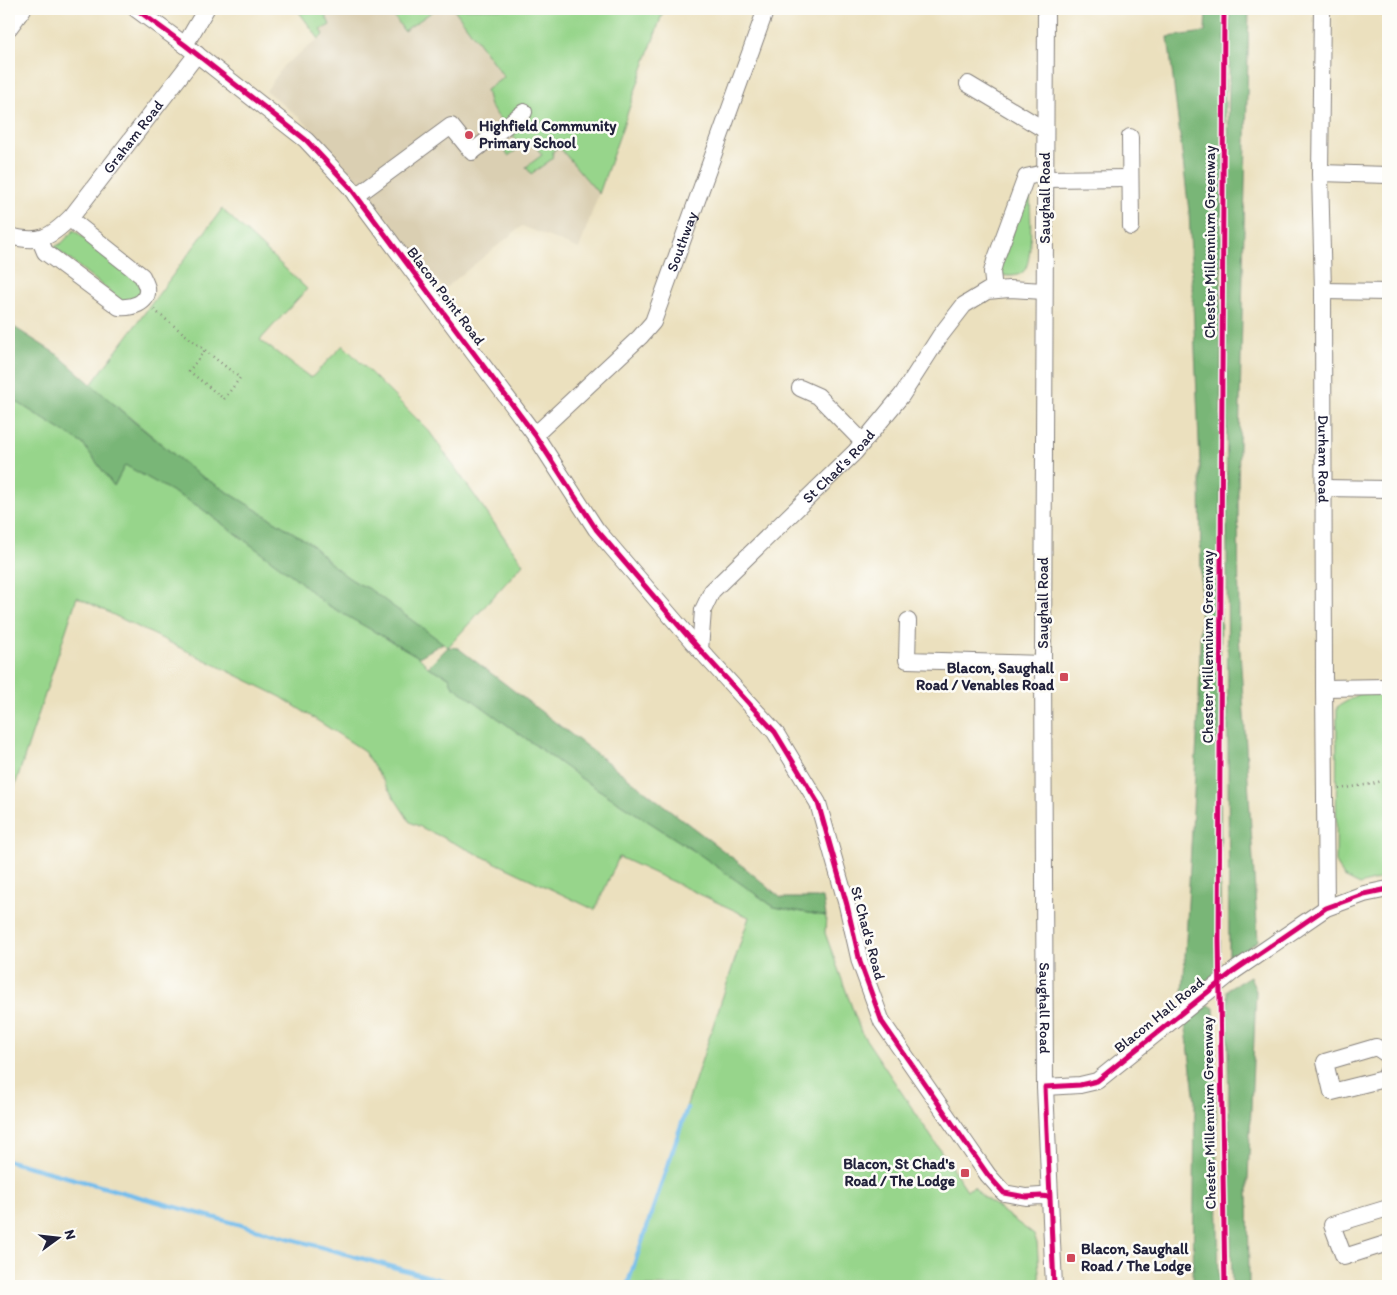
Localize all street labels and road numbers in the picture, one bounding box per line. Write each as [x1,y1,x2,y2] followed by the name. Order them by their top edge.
[99,96,168,177] street label: Graham Road
[1201,145,1219,339] street label: Chester Millennium Greenway
[1036,152,1054,244] street label: Saughall Road
[663,209,701,274] street label: Southway
[403,243,489,349] street label: Blacon Point Road
[1314,415,1333,504] street label: Durham Road
[799,426,879,507] street label: St Chad's Road
[1199,550,1217,744] street label: Chester Millennium Greenway
[1034,557,1052,649] street label: Saughall Road
[847,884,889,982] street label: St Chad's Road
[1035,962,1054,1054] street label: Saughall Road
[1110,973,1208,1057] street label: Blacon Hall Road
[1198,1016,1220,1210] street label: Chester Millennium Greenway

